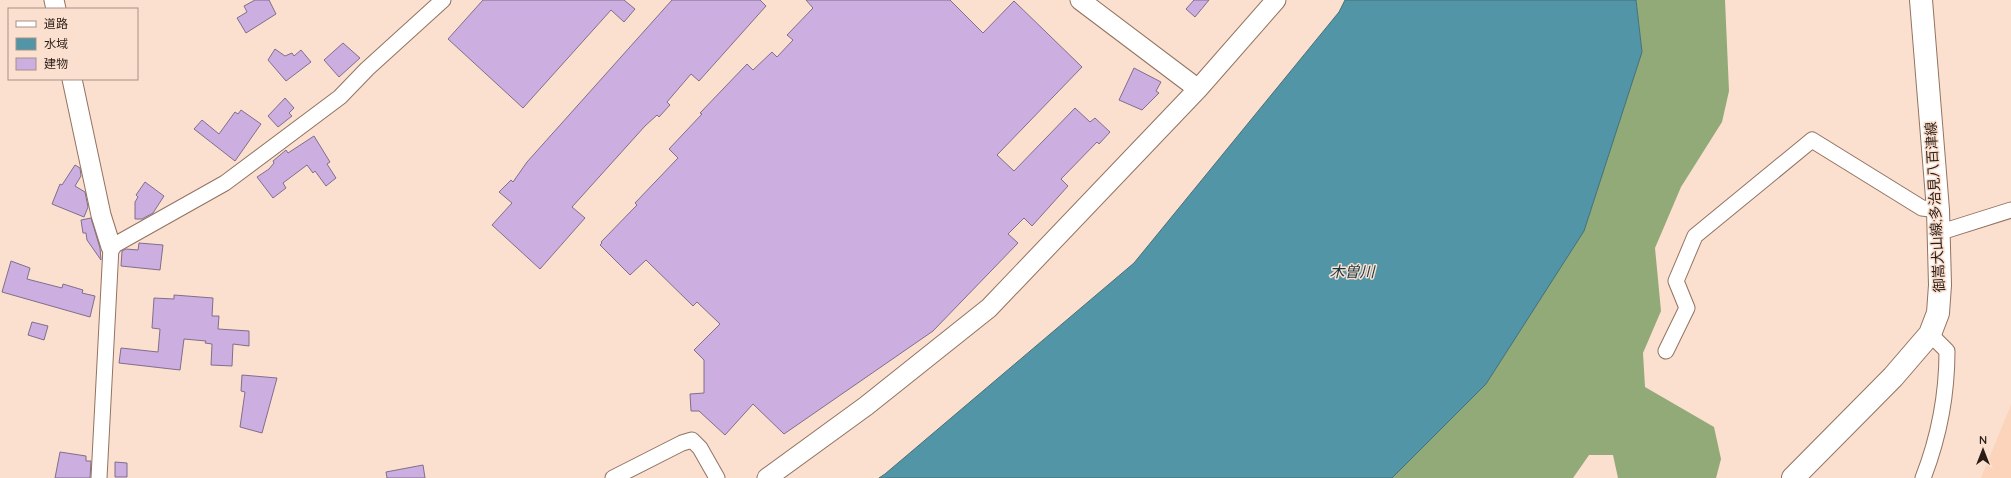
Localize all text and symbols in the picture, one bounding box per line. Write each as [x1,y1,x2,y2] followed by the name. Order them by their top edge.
[8,8,138,80] legend
[44,16,68,31] text: 道路
[44,36,68,51] text: 水域
[44,56,68,71] text: 建物
[1922,121,1948,293] street label: 御嵩犬山線;多治見八百津線
[1329,262,1376,281] water label: 木曽川
[1963,430,2003,470] north arrow
[1979,433,1987,447] text: N

